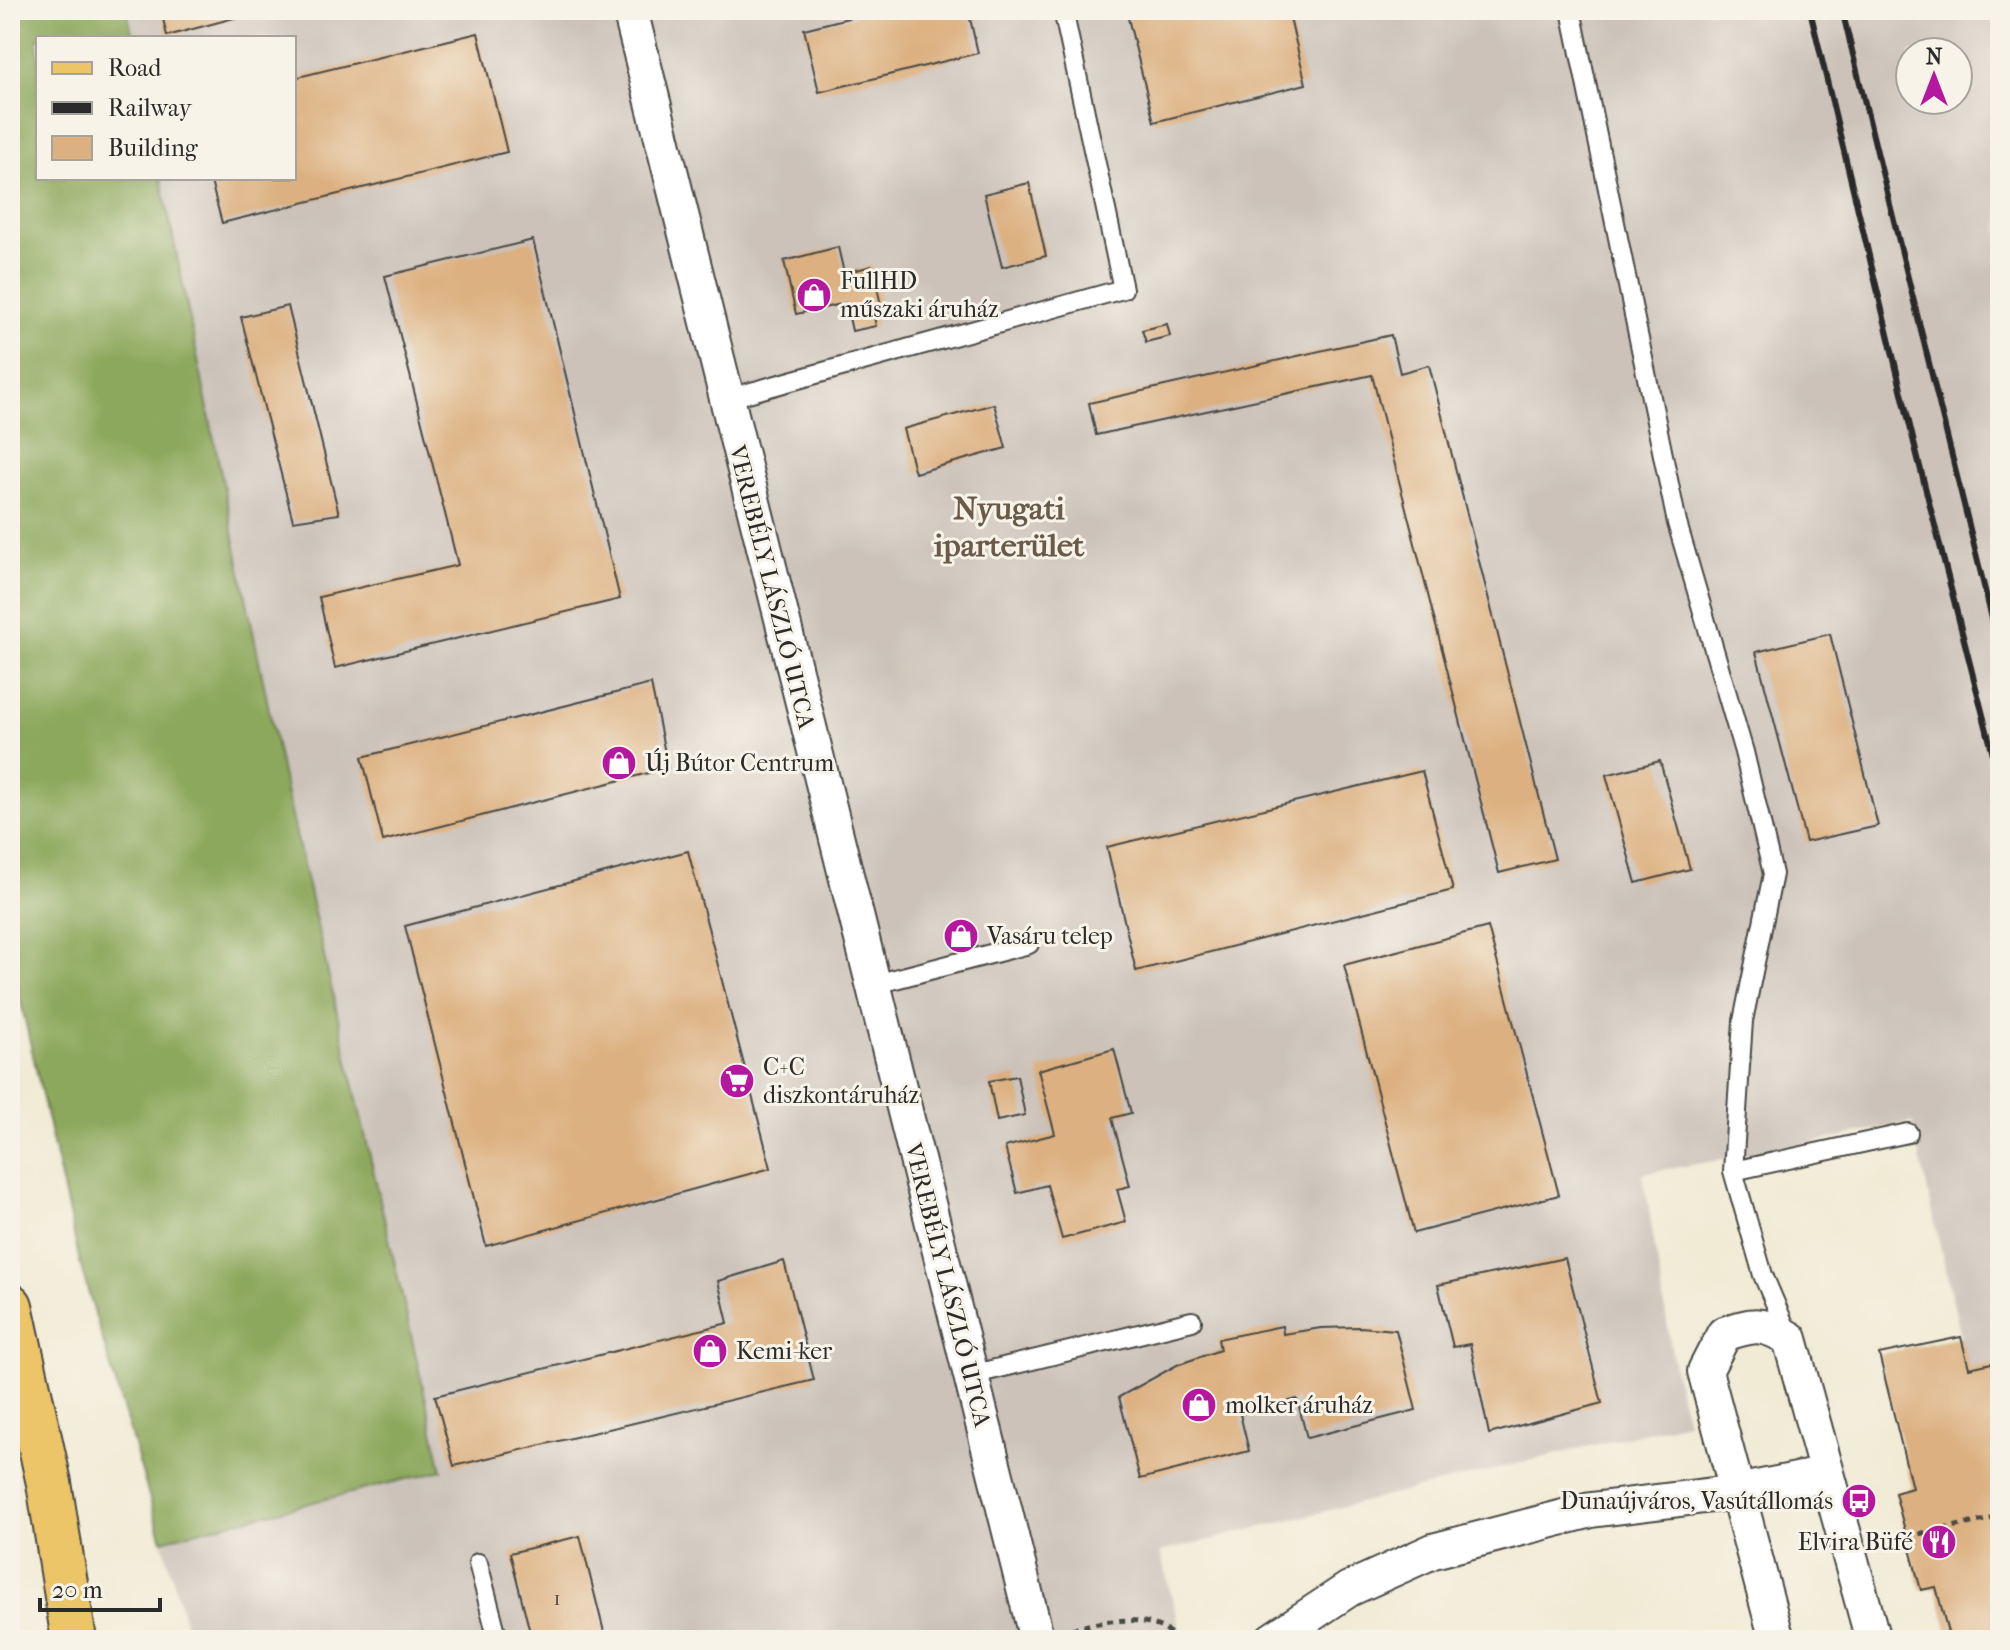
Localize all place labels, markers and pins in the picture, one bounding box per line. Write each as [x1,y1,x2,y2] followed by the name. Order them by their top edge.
[840,267,999,323] place label: FullHD műszaki áruház
[795,276,833,314] shop icon: FullHD műszaki áruház
[600,744,638,782] shop icon: Új Bútor Centrum
[645,748,834,777] place label: Új Bútor Centrum
[942,917,980,955] shop icon: Vasáru telep
[986,922,1113,950] place label: Vasáru telep
[763,1053,919,1109] place label: C+C diszkontáruház
[718,1062,756,1100] supermarket icon: C+C diszkontáruház
[691,1332,729,1370] shop icon: Kemi-ker
[736,1337,833,1365] place label: Kemi-ker
[1180,1386,1218,1424] shop icon: molker áruház
[1225,1391,1373,1419] place label: molker áruház
[1840,1482,1878,1520] bus stop icon: Dunaújváros, Vasútállomás
[1560,1487,1833,1515] place label: Dunaújváros, Vasútállomás
[1920,1523,1958,1561] restaurant icon: Elvira Büfé
[1798,1528,1913,1556] place label: Elvira Büfé

